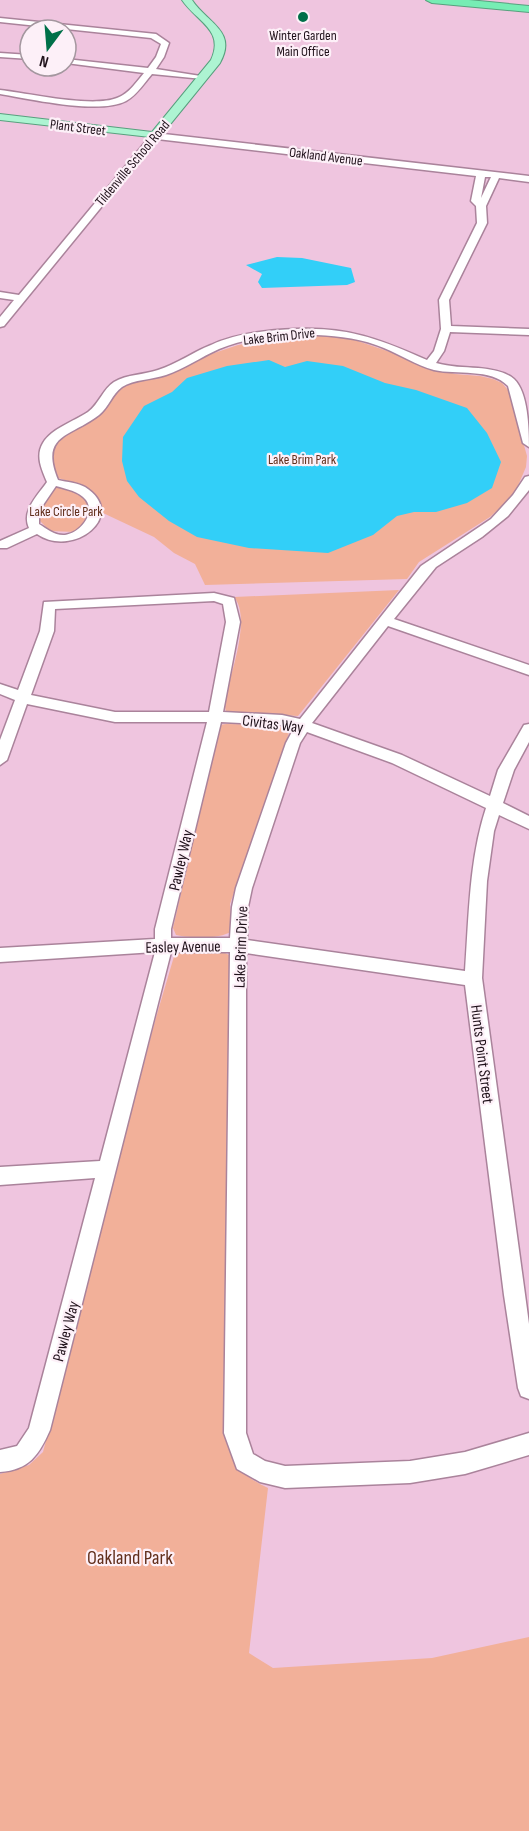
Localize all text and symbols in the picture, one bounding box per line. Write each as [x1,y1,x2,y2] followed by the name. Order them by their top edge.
[296,10,310,24] marker: Winter Garden Main Office
[18,18,78,78] north arrow
[269,27,337,60] place label: Winter Garden Main Office
[38,51,51,71] text: N
[49,116,107,139] street label: Plant Street
[92,117,173,210] street label: Tildenville School Road
[288,144,364,169] street label: Oakland Avenue
[242,324,316,349] street label: Lake Brim Drive
[268,451,337,468] park label: Lake Brim Park
[29,503,103,520] park label: Lake Circle Park
[241,711,304,738] street label: Civitas Way
[165,828,198,893] street label: Pawley Way
[231,906,252,989] street label: Lake Brim Drive
[145,937,221,958] street label: Easley Avenue
[466,1004,497,1105] street label: Hunts Point Street
[49,1299,84,1364] street label: Pawley Way
[87,1546,173,1570] park label: Oakland Park

